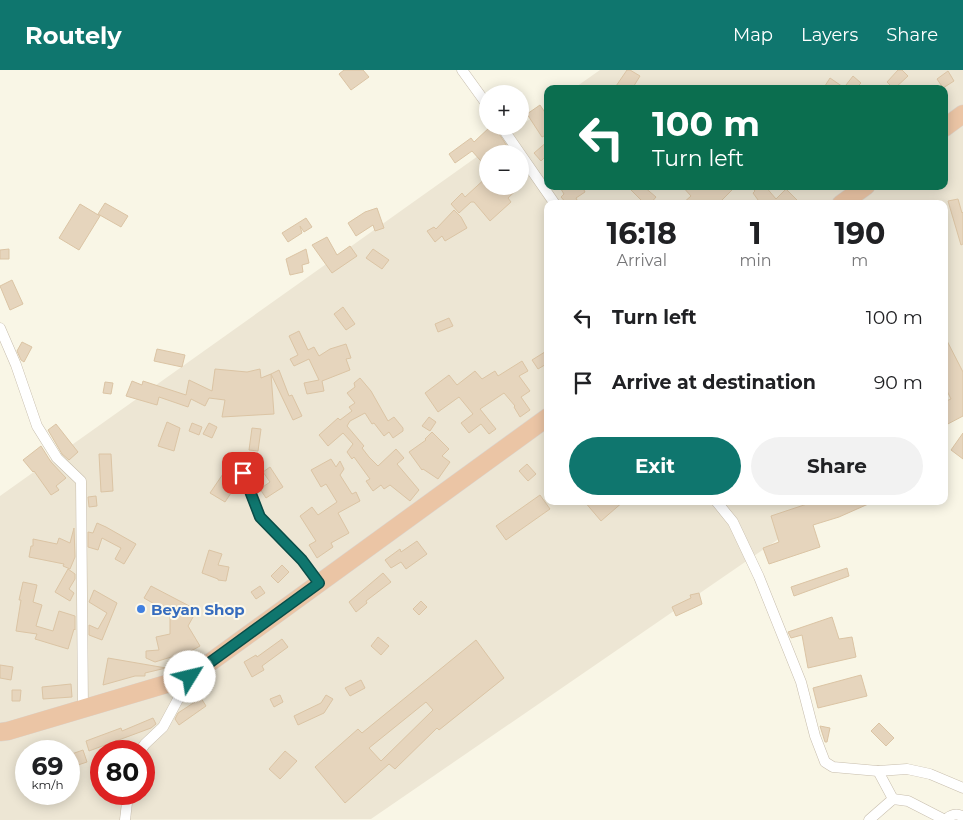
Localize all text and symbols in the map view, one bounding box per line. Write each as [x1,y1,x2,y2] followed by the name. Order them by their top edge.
[25,21,122,50] text: Routely
[733,24,773,46] text: Map
[801,24,858,46] text: Layers
[886,24,938,46] text: Share
[479,85,529,195] map controls
[479,85,529,135] button: +
[652,102,760,145] text: 100 m
[569,105,634,170] icon: left
[479,145,529,195] button: −
[652,145,744,172] text: Turn left
[607,215,677,252] text: 16:18
[750,215,761,252] text: 1
[834,215,885,252] text: 190
[616,251,667,270] text: Arrival
[739,251,772,270] text: min
[851,251,868,270] text: m
[569,304,597,332] icon: left
[612,306,697,329] text: Turn left
[866,306,923,329] text: 100 m
[569,369,597,397] icon: arrive
[612,371,816,394] text: Arrive at destination
[874,371,923,394] text: 90 m
[569,437,741,495] button: Exit
[751,437,923,495] button: Share
[222,452,264,494] pin
[229,459,257,487] icon: arrive
[151,600,245,619] place label: Beyan Shop
[135,603,147,615] marker: Beyan Shop
[163,650,215,702] position arrow
[90,740,155,805] speed limit sign: 80
[32,751,63,781] text: 69
[31,777,64,792] text: km/h

